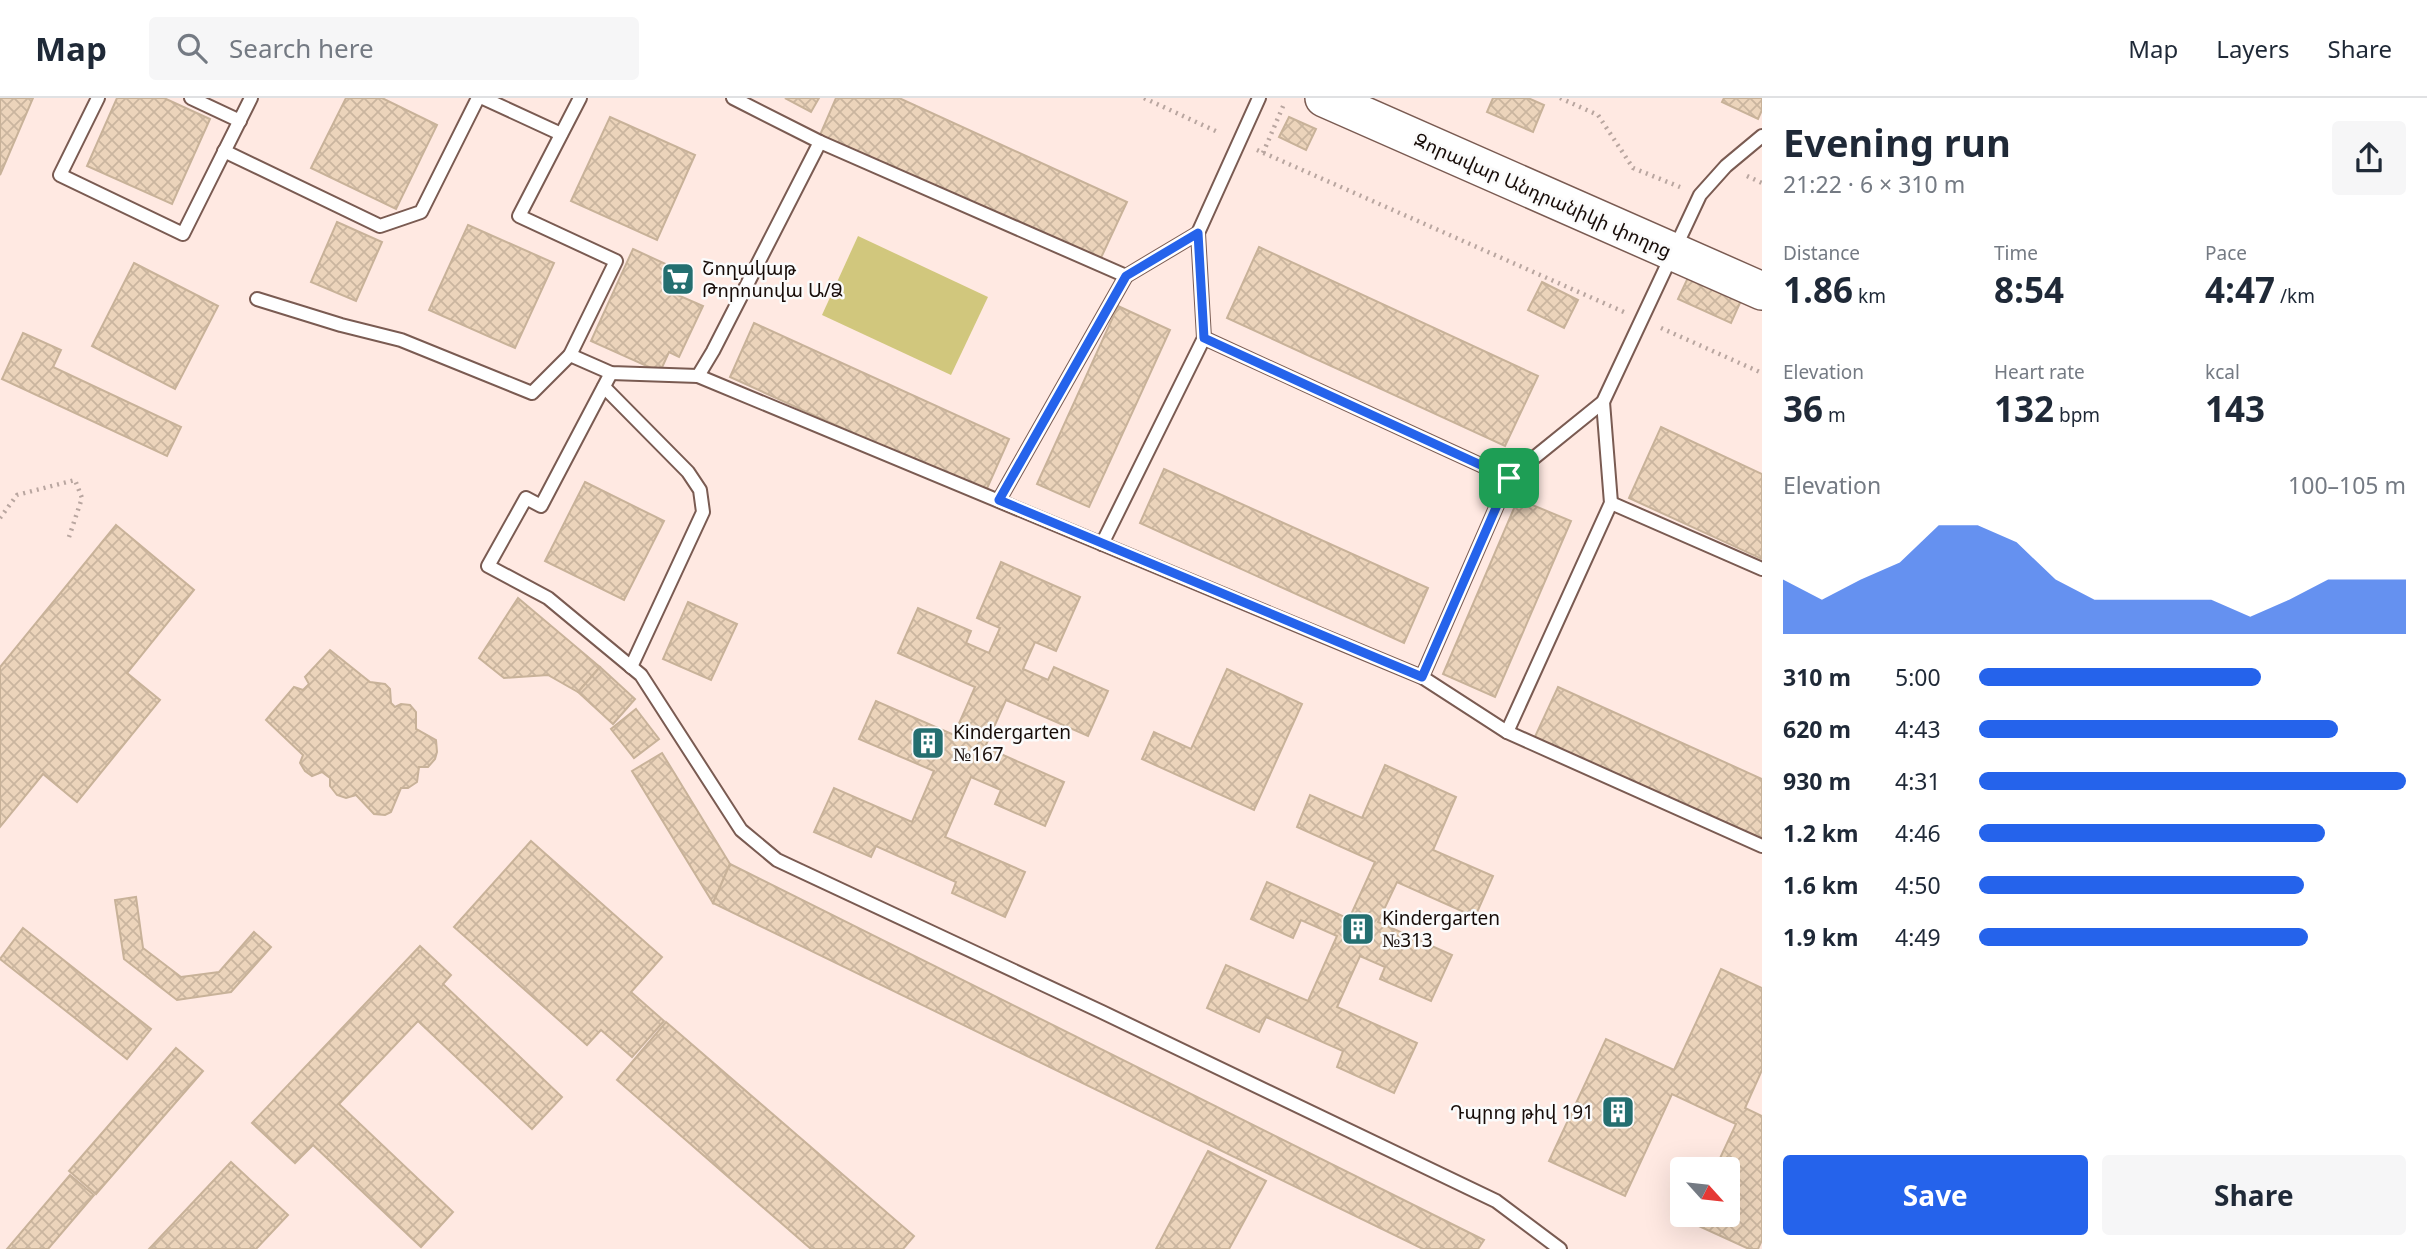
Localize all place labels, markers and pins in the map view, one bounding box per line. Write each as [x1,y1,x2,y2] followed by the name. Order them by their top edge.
[702,255,843,303] place label: Շողակաթ Թորոսովա Ա/Ձ
[659,260,697,298] supermarket icon: Շողակաթ Թորոսովա Ա/Ձ
[1479,448,1539,508] pin
[953,719,1071,767] place label: Kindergarten №167
[909,724,947,762] building icon: Kindergarten №167
[1382,905,1500,953] place label: Kindergarten №313
[1339,910,1377,948] building icon: Kindergarten №313
[1599,1093,1637,1131] building icon: Դպրոց թիվ 191
[1450,1099,1594,1125] place label: Դպրոց թիվ 191

